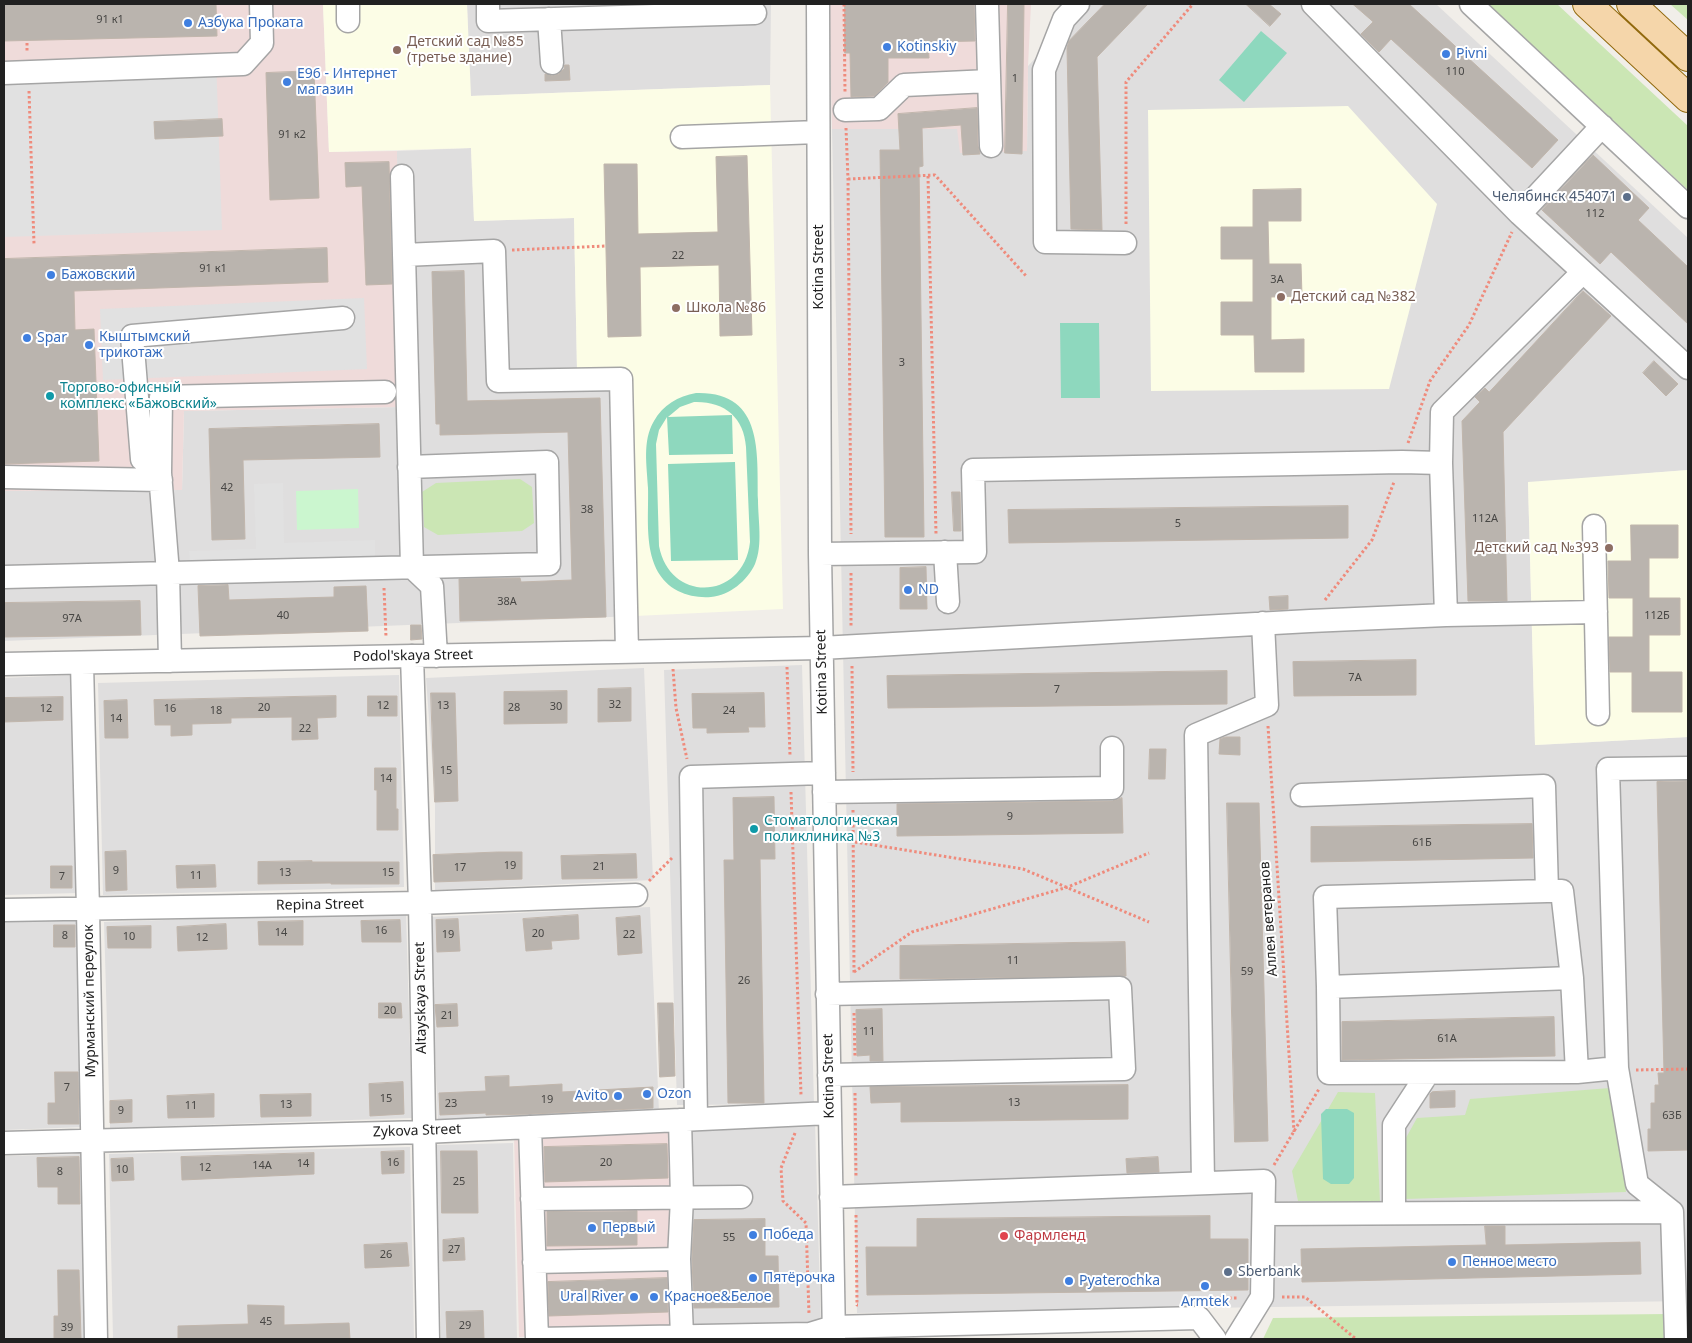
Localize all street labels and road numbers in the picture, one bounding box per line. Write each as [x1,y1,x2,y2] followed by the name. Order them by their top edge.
[811,224,827,310] street label: Kotina Street
[813,629,831,715] street label: Kotina Street
[353,647,473,665] street label: Podol'skaya Street
[1257,861,1281,977] street label: Аллея ветеранов
[276,896,364,914] street label: Repina Street
[80,924,100,1078] street label: Мурманский переулок
[412,942,430,1054] street label: Altayskaya Street
[820,1033,838,1119] street label: Kotina Street
[372,1121,462,1141] street label: Zykova Street

